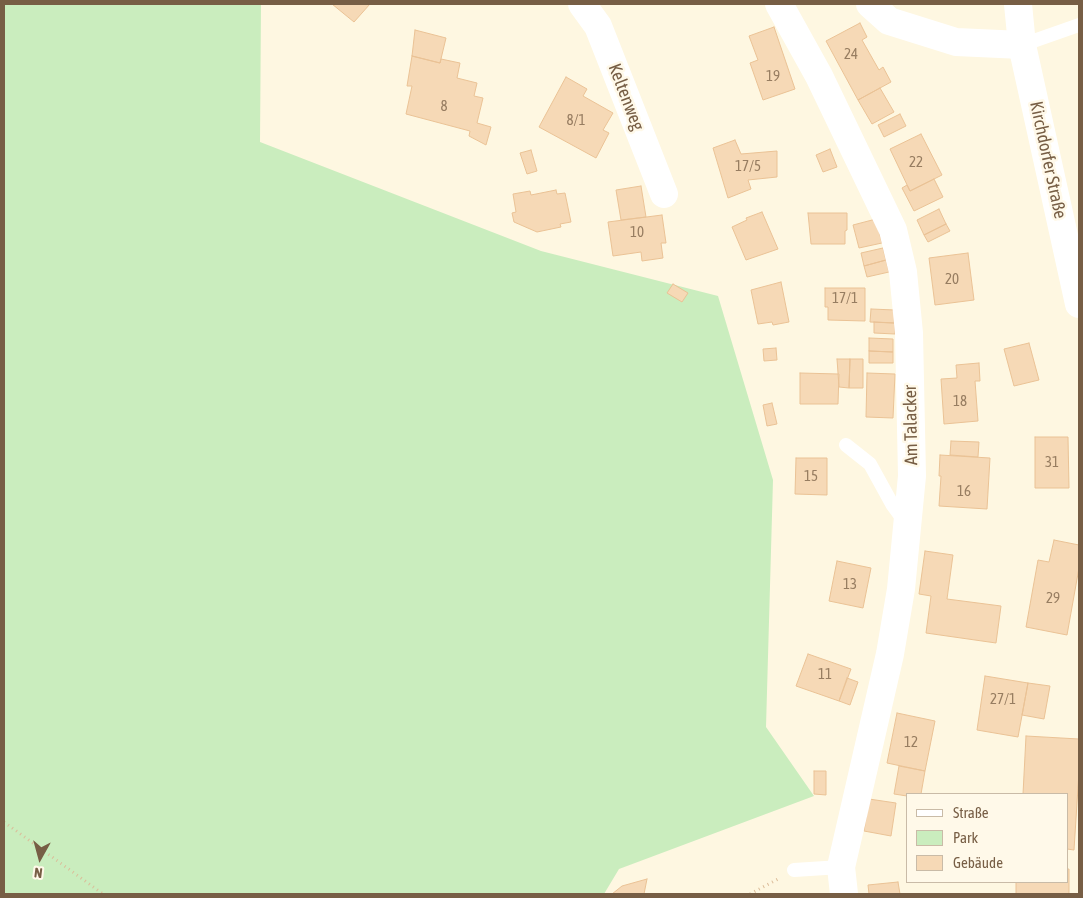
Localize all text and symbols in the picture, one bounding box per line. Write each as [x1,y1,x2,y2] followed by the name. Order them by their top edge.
[844,45,858,63] house number: 24
[603,61,649,133] street label: Keltenweg
[766,67,780,85] house number: 19
[440,97,448,115] house number: 8
[1025,99,1071,221] street label: Kirchdorfer Straße
[566,111,586,129] house number: 8/1
[909,153,923,171] house number: 22
[735,157,761,175] house number: 17/5
[630,223,644,241] house number: 10
[945,270,959,288] house number: 20
[832,289,858,307] house number: 17/1
[900,385,922,465] street label: Am Talacker
[953,392,967,410] house number: 18
[1045,453,1059,471] house number: 31
[804,467,818,485] house number: 15
[957,482,971,500] house number: 16
[843,575,857,593] house number: 13
[1046,589,1060,607] house number: 29
[818,665,832,683] house number: 11
[990,690,1016,708] house number: 27/1
[904,733,918,751] house number: 12
[906,793,1068,883] legend
[953,804,989,821] text: Straße
[953,829,978,846] text: Park
[15,833,65,883] north arrow
[953,854,1003,871] text: Gebäude
[33,864,43,881] text: N

